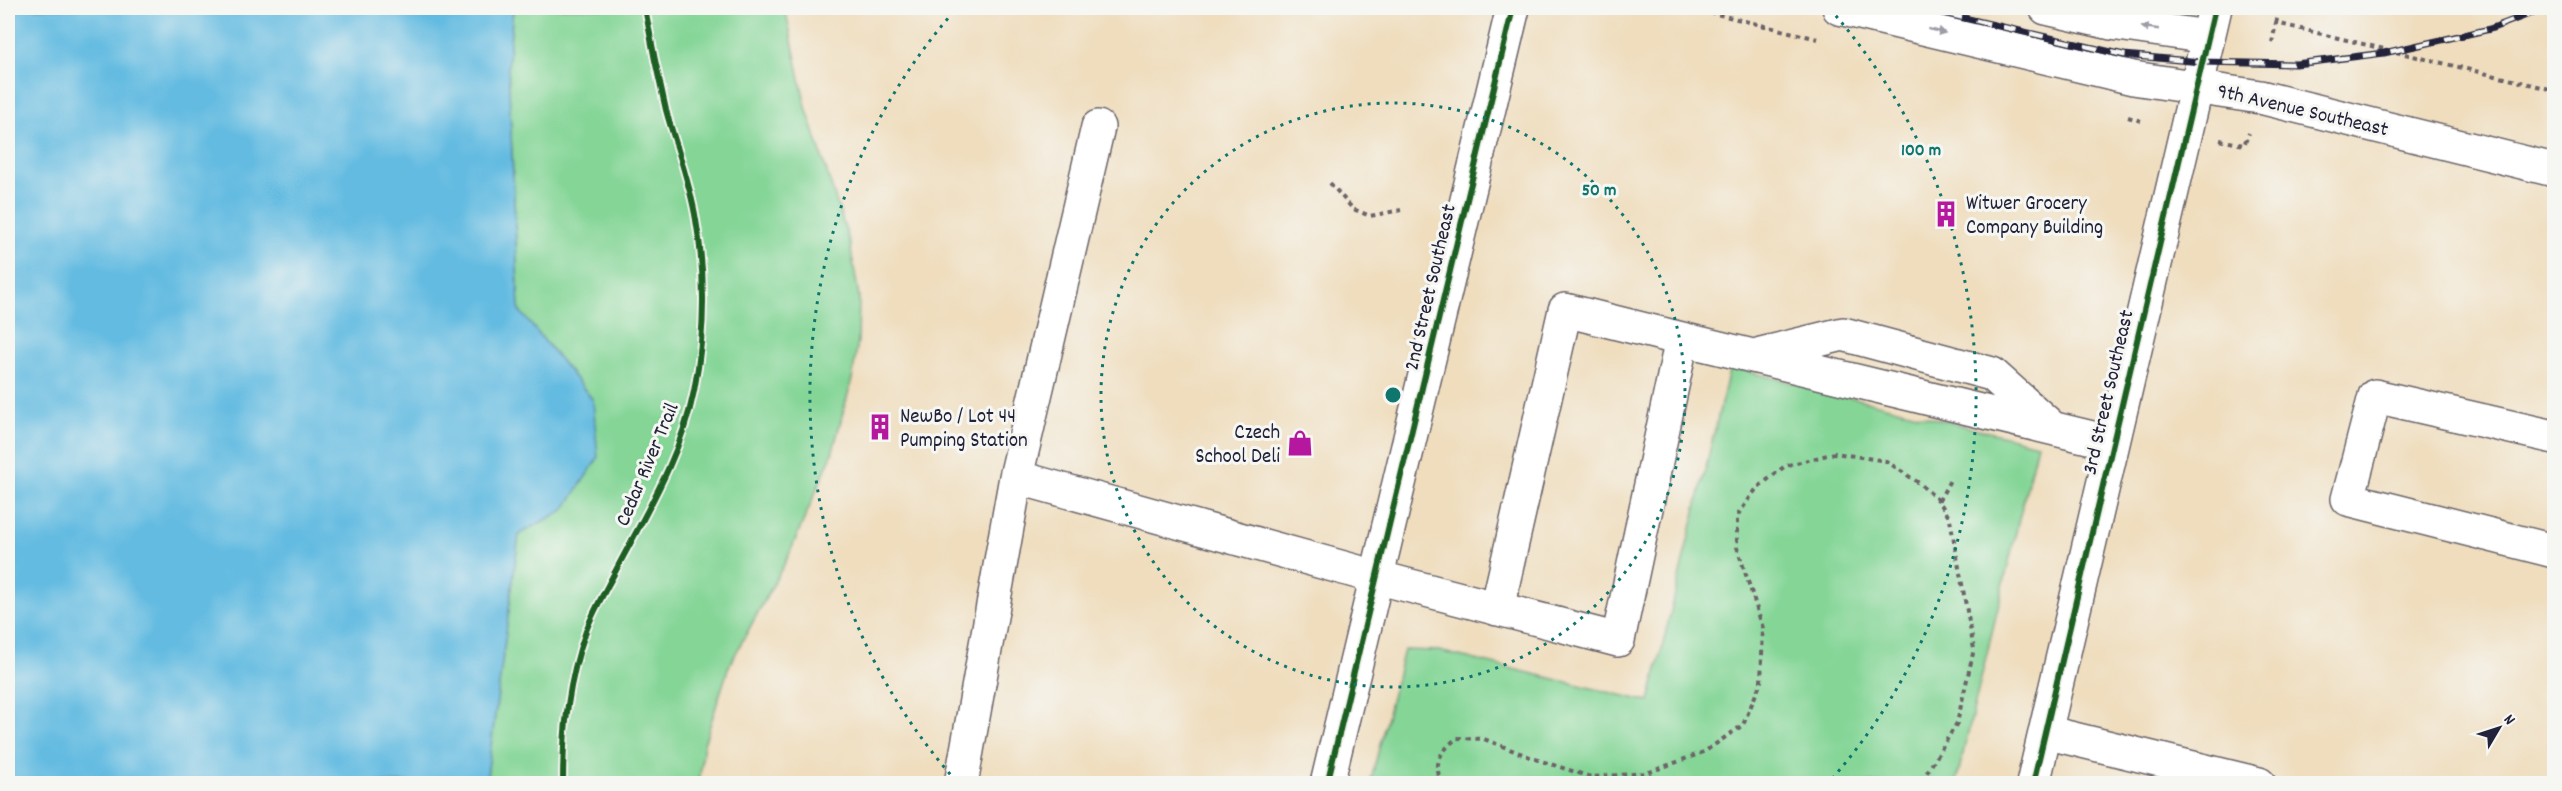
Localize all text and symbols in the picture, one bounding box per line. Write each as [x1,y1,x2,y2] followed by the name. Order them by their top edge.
[2140,24,2159,33] one-way arrow
[1928,26,1946,36] one-way arrow
[2214,78,2391,146] street label: 9th Avenue Southeast
[1901,139,1941,164] text: 100 m
[1582,179,1616,204] text: 50 m
[1966,190,2103,244] place label: Witwer Grocery Company Building
[1931,199,1961,229] building icon: Witwer Grocery Company Building
[1398,201,1466,374] street label: 2nd Street Southeast
[2076,307,2144,478] street label: 3rd Street Southeast
[1383,385,1403,405] centre of rings
[609,399,688,532] street label: Cedar River Trail
[900,403,1028,457] place label: NewBo / Lot 44 Pumping Station
[865,412,895,442] building icon: NewBo / Lot 44 Pumping Station
[1195,419,1280,473] place label: Czech School Deli
[1285,428,1315,458] shop icon: Czech School Deli
[2469,698,2529,758] north arrow
[2497,710,2520,731] text: N

